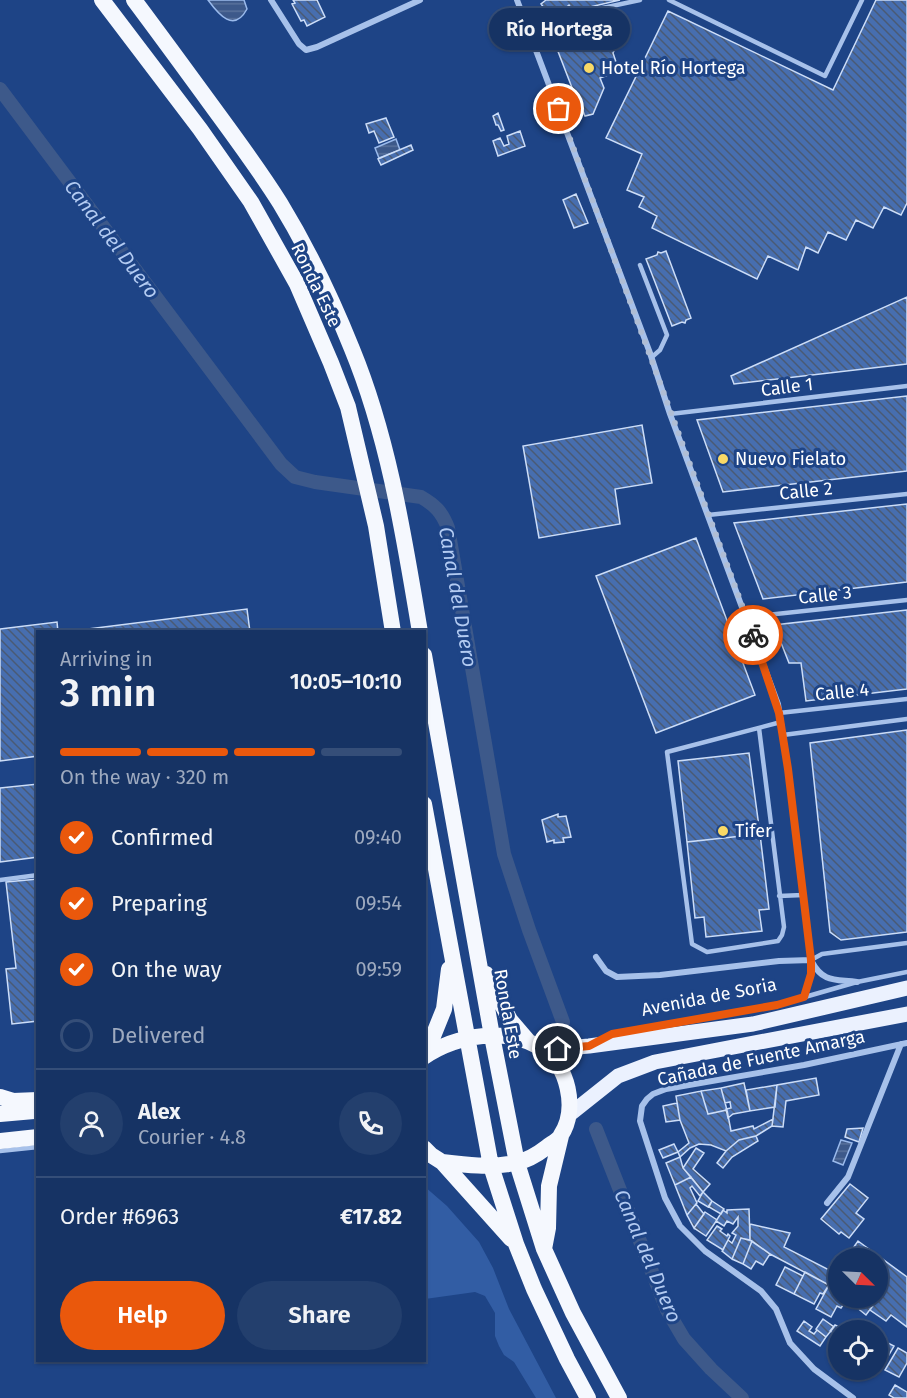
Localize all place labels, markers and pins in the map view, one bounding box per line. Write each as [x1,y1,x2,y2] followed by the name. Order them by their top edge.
[488,7,630,49] callout: Río Hortega
[601,57,746,79] place label: Hotel Río Hortega
[582,61,596,75] marker: Hotel Río Hortega
[533,83,584,134] pin
[735,448,846,470] place label: Nuevo Fielato
[716,452,730,466] marker: Nuevo Fielato
[735,820,772,842] place label: Tifer
[716,824,730,838] marker: Tifer
[532,1023,583,1074] pin

